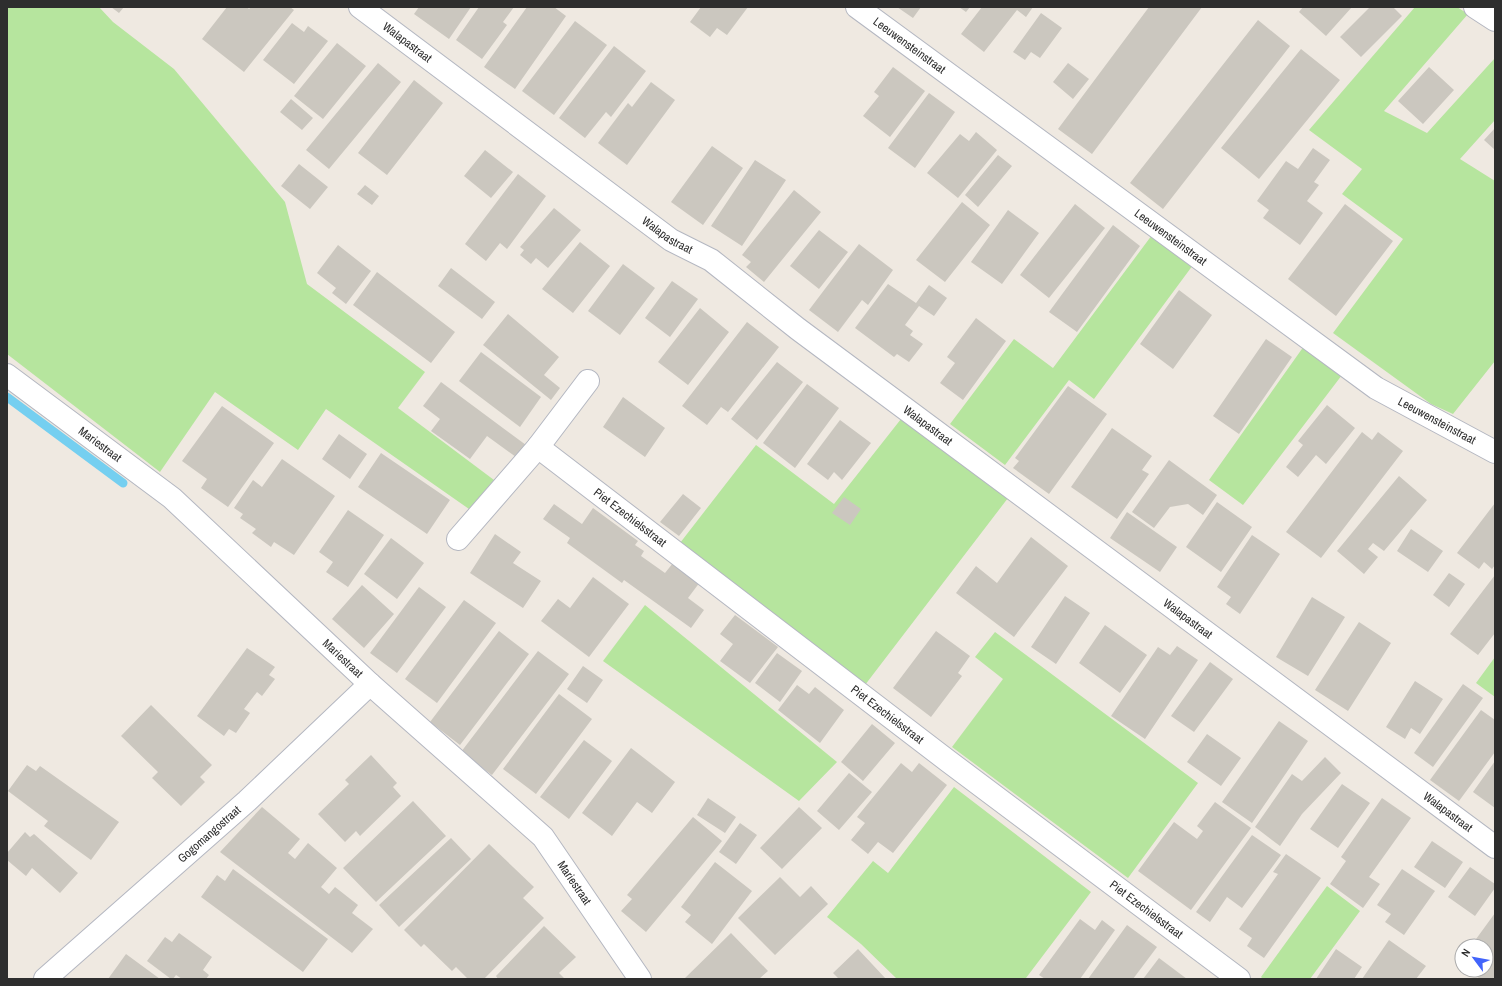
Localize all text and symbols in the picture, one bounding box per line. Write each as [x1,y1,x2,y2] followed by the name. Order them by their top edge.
[870,14,949,78] street label: Leeuwensteinstraat
[379,19,435,66] street label: Walapastraat
[1131,205,1210,269] street label: Leeuwensteinstraat
[639,213,696,258] street label: Walapastraat
[1395,393,1479,448] street label: Leeuwensteinstraat
[900,402,956,449] street label: Walapastraat
[75,423,125,466] street label: Mariestraat
[590,485,670,551] street label: Piet Ezechielsstraat
[1160,595,1216,642] street label: Walapastraat
[319,635,367,681] street label: Mariestraat
[848,682,927,748] street label: Piet Ezechielsstraat
[1420,788,1476,836] street label: Walapastraat
[174,802,244,866] street label: Gogomangostraat
[554,858,595,908] street label: Mariestraat
[1106,877,1186,942] street label: Piet Ezechielsstraat
[1454,938,1494,978] north arrow
[1458,946,1473,959] text: N

